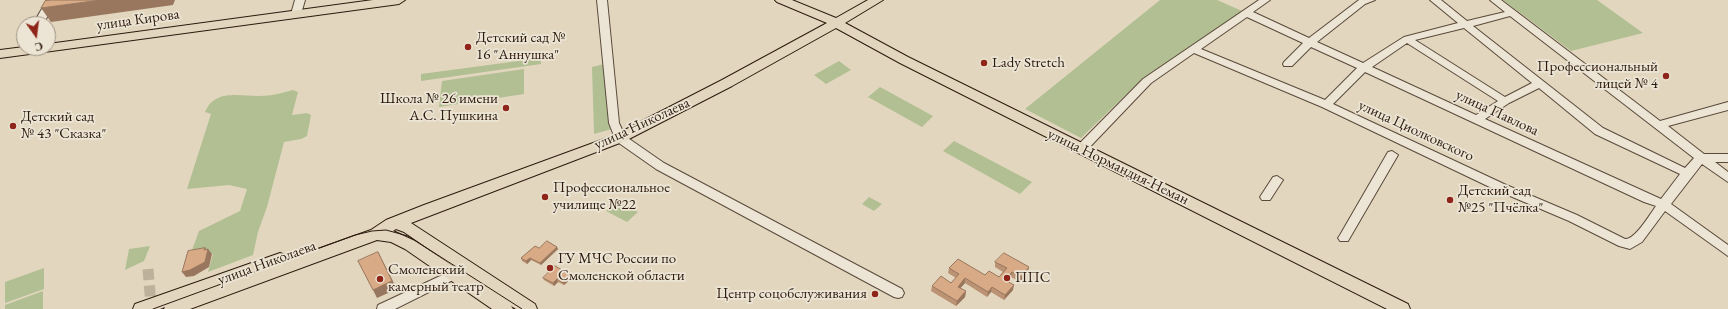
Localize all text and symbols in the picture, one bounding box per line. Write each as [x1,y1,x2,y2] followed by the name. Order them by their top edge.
[95,5,181,35] street label: улица Кирова
[16,16,56,56] north arrow
[476,29,565,64] place label: Детский сад № 16 "Аннушка"
[33,39,44,54] text: С
[463,42,473,52] marker: Детский сад № 16 "Аннушка"
[992,54,1065,72] place label: Lady Stretch
[979,58,989,68] marker: Lady Stretch
[1537,58,1658,93] place label: Профессиональный лицей № 4
[1661,71,1671,81] marker: Профессиональный лицей № 4
[1453,86,1541,140] street label: улица Павлова
[380,90,498,125] place label: Школа № 26 имени А.С. Пушкина
[591,94,693,154] street label: улица Николаева
[1355,96,1477,166] street label: улица Циолковского
[501,103,511,113] marker: Школа № 26 имени А.С. Пушкина
[21,108,106,143] place label: Детский сад № 43 "Сказка"
[8,121,18,131] marker: Детский сад № 43 "Сказка"
[1044,125,1192,209] street label: улица Нормандия-Неман
[553,179,670,214] place label: Профессиональное училище №22
[1458,182,1543,217] place label: Детский сад №25 "Пчёлка"
[540,192,550,202] marker: Профессиональное училище №22
[1445,195,1455,205] marker: Детский сад №25 "Пчёлка"
[215,237,319,289] street label: улица Николаева
[558,250,685,285] place label: ГУ МЧС России по Смоленской области
[388,261,484,296] place label: Смоленский камерный театр
[545,263,555,273] marker: ГУ МЧС России по Смоленской области
[1015,269,1050,287] place label: ППС
[1002,273,1012,283] marker: ППС
[375,274,385,284] marker: Смоленский камерный театр
[717,285,867,303] place label: Центр соцобслуживания
[870,289,880,299] marker: Центр соцобслуживания

